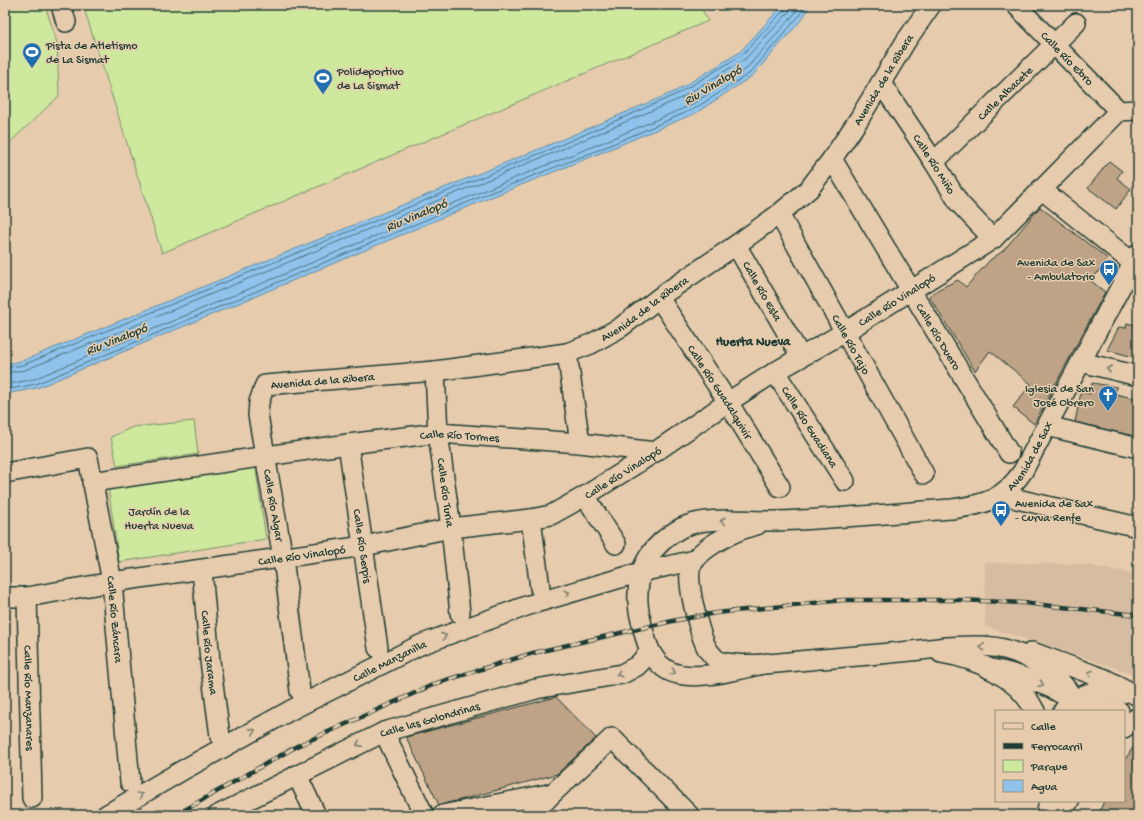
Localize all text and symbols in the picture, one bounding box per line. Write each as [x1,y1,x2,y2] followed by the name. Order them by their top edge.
[1037,30,1095,89] street label: Calle Río Ebro
[852,32,918,129] street label: Avenida de la Ribera
[45,40,138,68] place label: Pista de Atletismo de La Sismat
[21,41,43,69] sports icon: Pista de Atletismo de La Sismat
[682,62,746,109] water label: Riu Vinalopó
[976,64,1037,124] street label: Calle Albacete
[336,66,404,94] place label: Polideportivo de La Sismat
[312,67,334,95] sports icon: Polideportivo de La Sismat
[909,132,957,197] street label: Calle Río Miño
[384,196,451,236] water label: Riu Vinalopó
[1017,257,1096,285] place label: Avenida de Sax - Ambulatorio
[1098,258,1120,286] bus stop icon: Avenida de Sax - Ambulatorio
[738,259,784,325] street label: Calle Río Esla
[857,272,939,331] street label: Calle Río Vinalopó
[599,274,692,346] street label: Avenida de la Ribera
[912,301,963,373] street label: Calle Río Duero
[828,313,872,378] street label: Calle Río Tajo
[84,321,151,359] water label: Riu Vinalopó
[716,335,791,350] district label: Huerta Nueva
[683,343,755,444] street label: Calle Río Guadalquivir
[1106,366,1113,374] one-way arrow
[270,371,375,394] street label: Avenida de la Ribera
[1025,383,1094,411] place label: Iglesia de San José Obrero
[777,384,840,471] street label: Calle Río Guadiana
[1097,384,1119,412] church icon: Iglesia de San José Obrero
[1005,419,1057,495] street label: Avenida de Sax
[419,428,500,446] street label: Calle Río Tormes
[583,445,665,503] street label: Calle Río Vinalopó
[433,457,456,528] street label: Calle Río Turia
[259,468,286,544] street label: Calle Río Algar
[1015,498,1094,526] place label: Avenida de Sax - Curva Renfe
[990,499,1012,527] bus stop icon: Avenida de Sax - Curva Renfe
[125,506,194,534] park label: Jardín de la Huerta Nueva
[349,508,373,585] street label: Calle Río Serpis
[720,517,726,525] one-way arrow
[257,544,347,570] street label: Calle Río Vinalopó
[102,575,124,664] street label: Calle Río Záncara
[564,590,570,598] one-way arrow
[197,610,219,696] street label: Calle Río Jarama
[693,613,702,620] one-way arrow
[441,632,448,640] one-way arrow
[351,638,429,687] street label: Calle Manzanilla
[979,642,985,651] one-way arrow
[19,645,36,751] street label: Calle Río Manzanares
[669,667,676,675] one-way arrow
[615,669,622,678] one-way arrow
[1087,670,1094,678] one-way arrow
[1037,680,1044,688] one-way arrow
[378,700,482,742] street label: Calle las Golondrinas
[995,710,1125,802] legend
[1031,721,1056,735] text: Calle
[249,729,256,736] one-way arrow
[356,739,363,747] one-way arrow
[1030,741,1083,755] text: Ferrocarril
[1030,761,1068,775] text: Parque
[1031,781,1058,795] text: Agua
[136,793,143,800] one-way arrow

